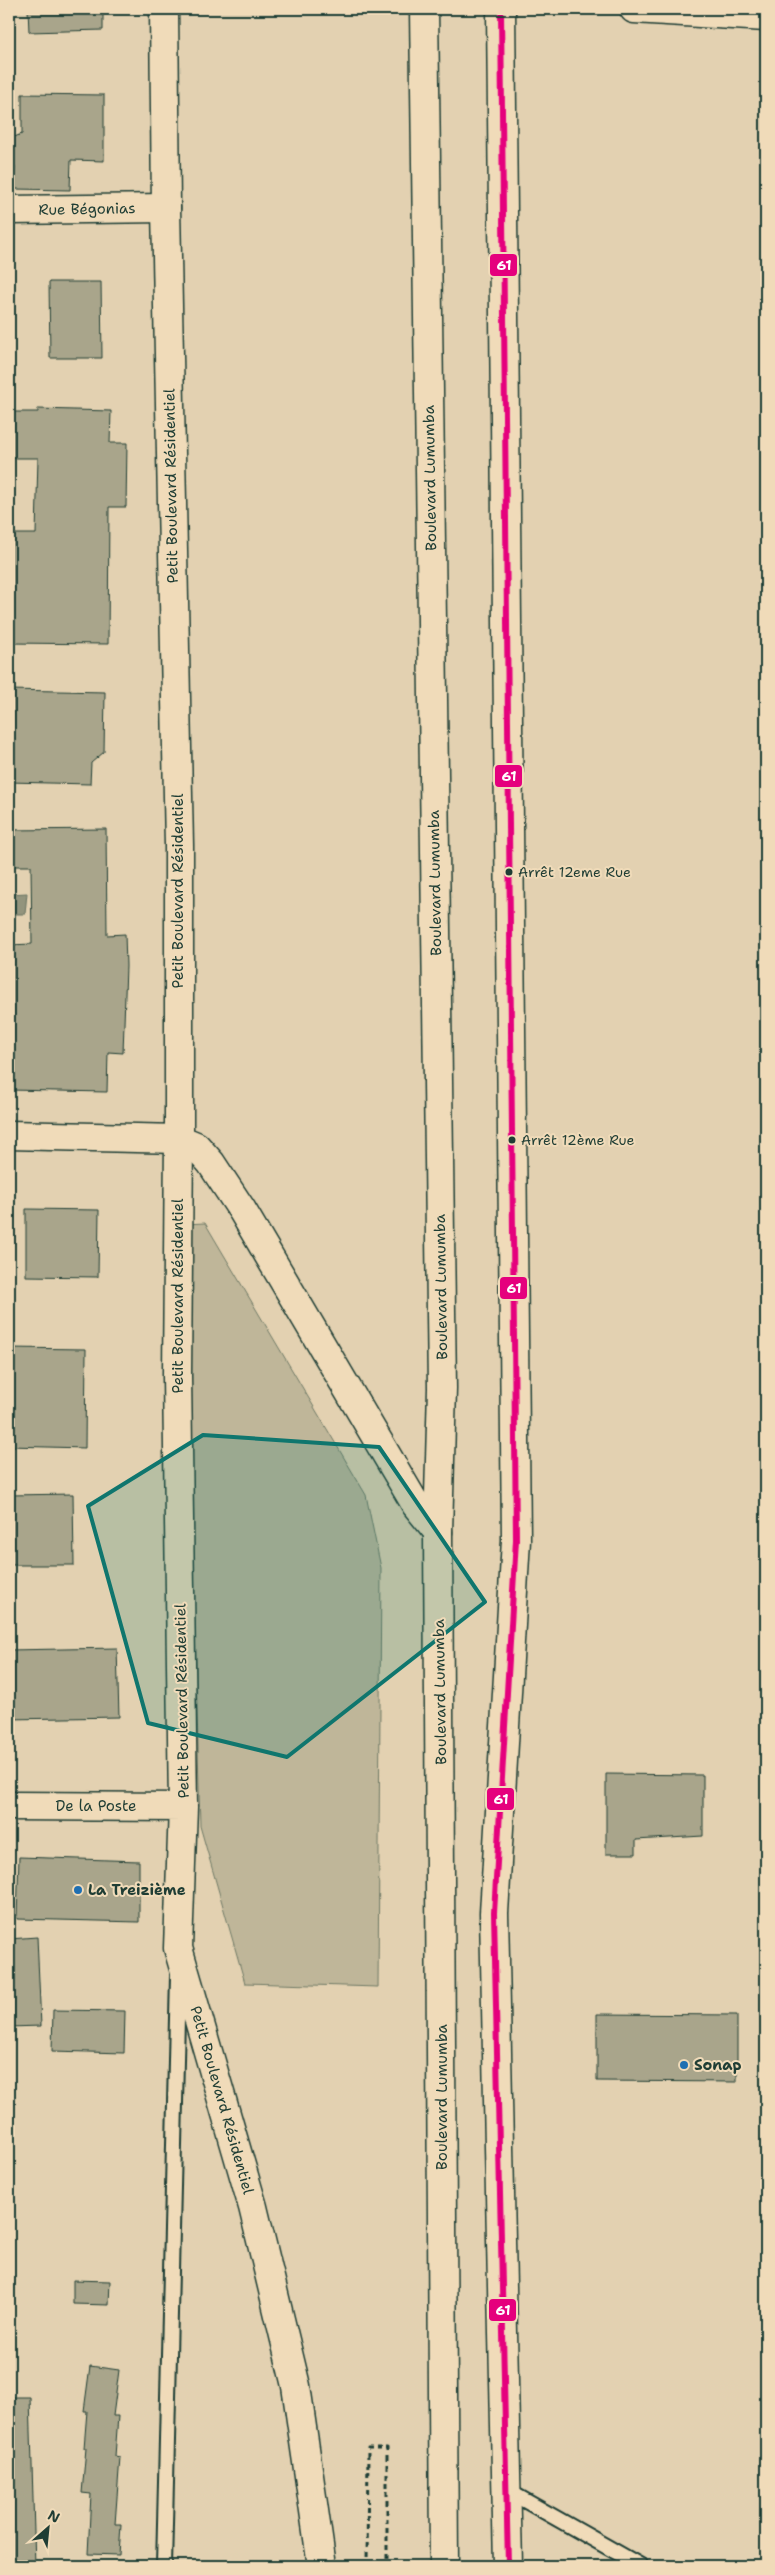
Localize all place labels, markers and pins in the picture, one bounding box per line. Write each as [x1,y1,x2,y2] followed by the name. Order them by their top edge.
[518,863,631,881] place label: Arrêt 12eme Rue
[504,867,514,877] marker: Arrêt 12eme Rue
[521,1131,634,1149] place label: Arrêt 12ème Rue
[507,1135,517,1145] marker: Arrêt 12ème Rue
[88,1880,186,1900] place label: La Treizième
[72,1884,84,1896] marker: La Treizième
[694,2055,741,2075] place label: Sonap
[678,2059,690,2071] marker: Sonap

